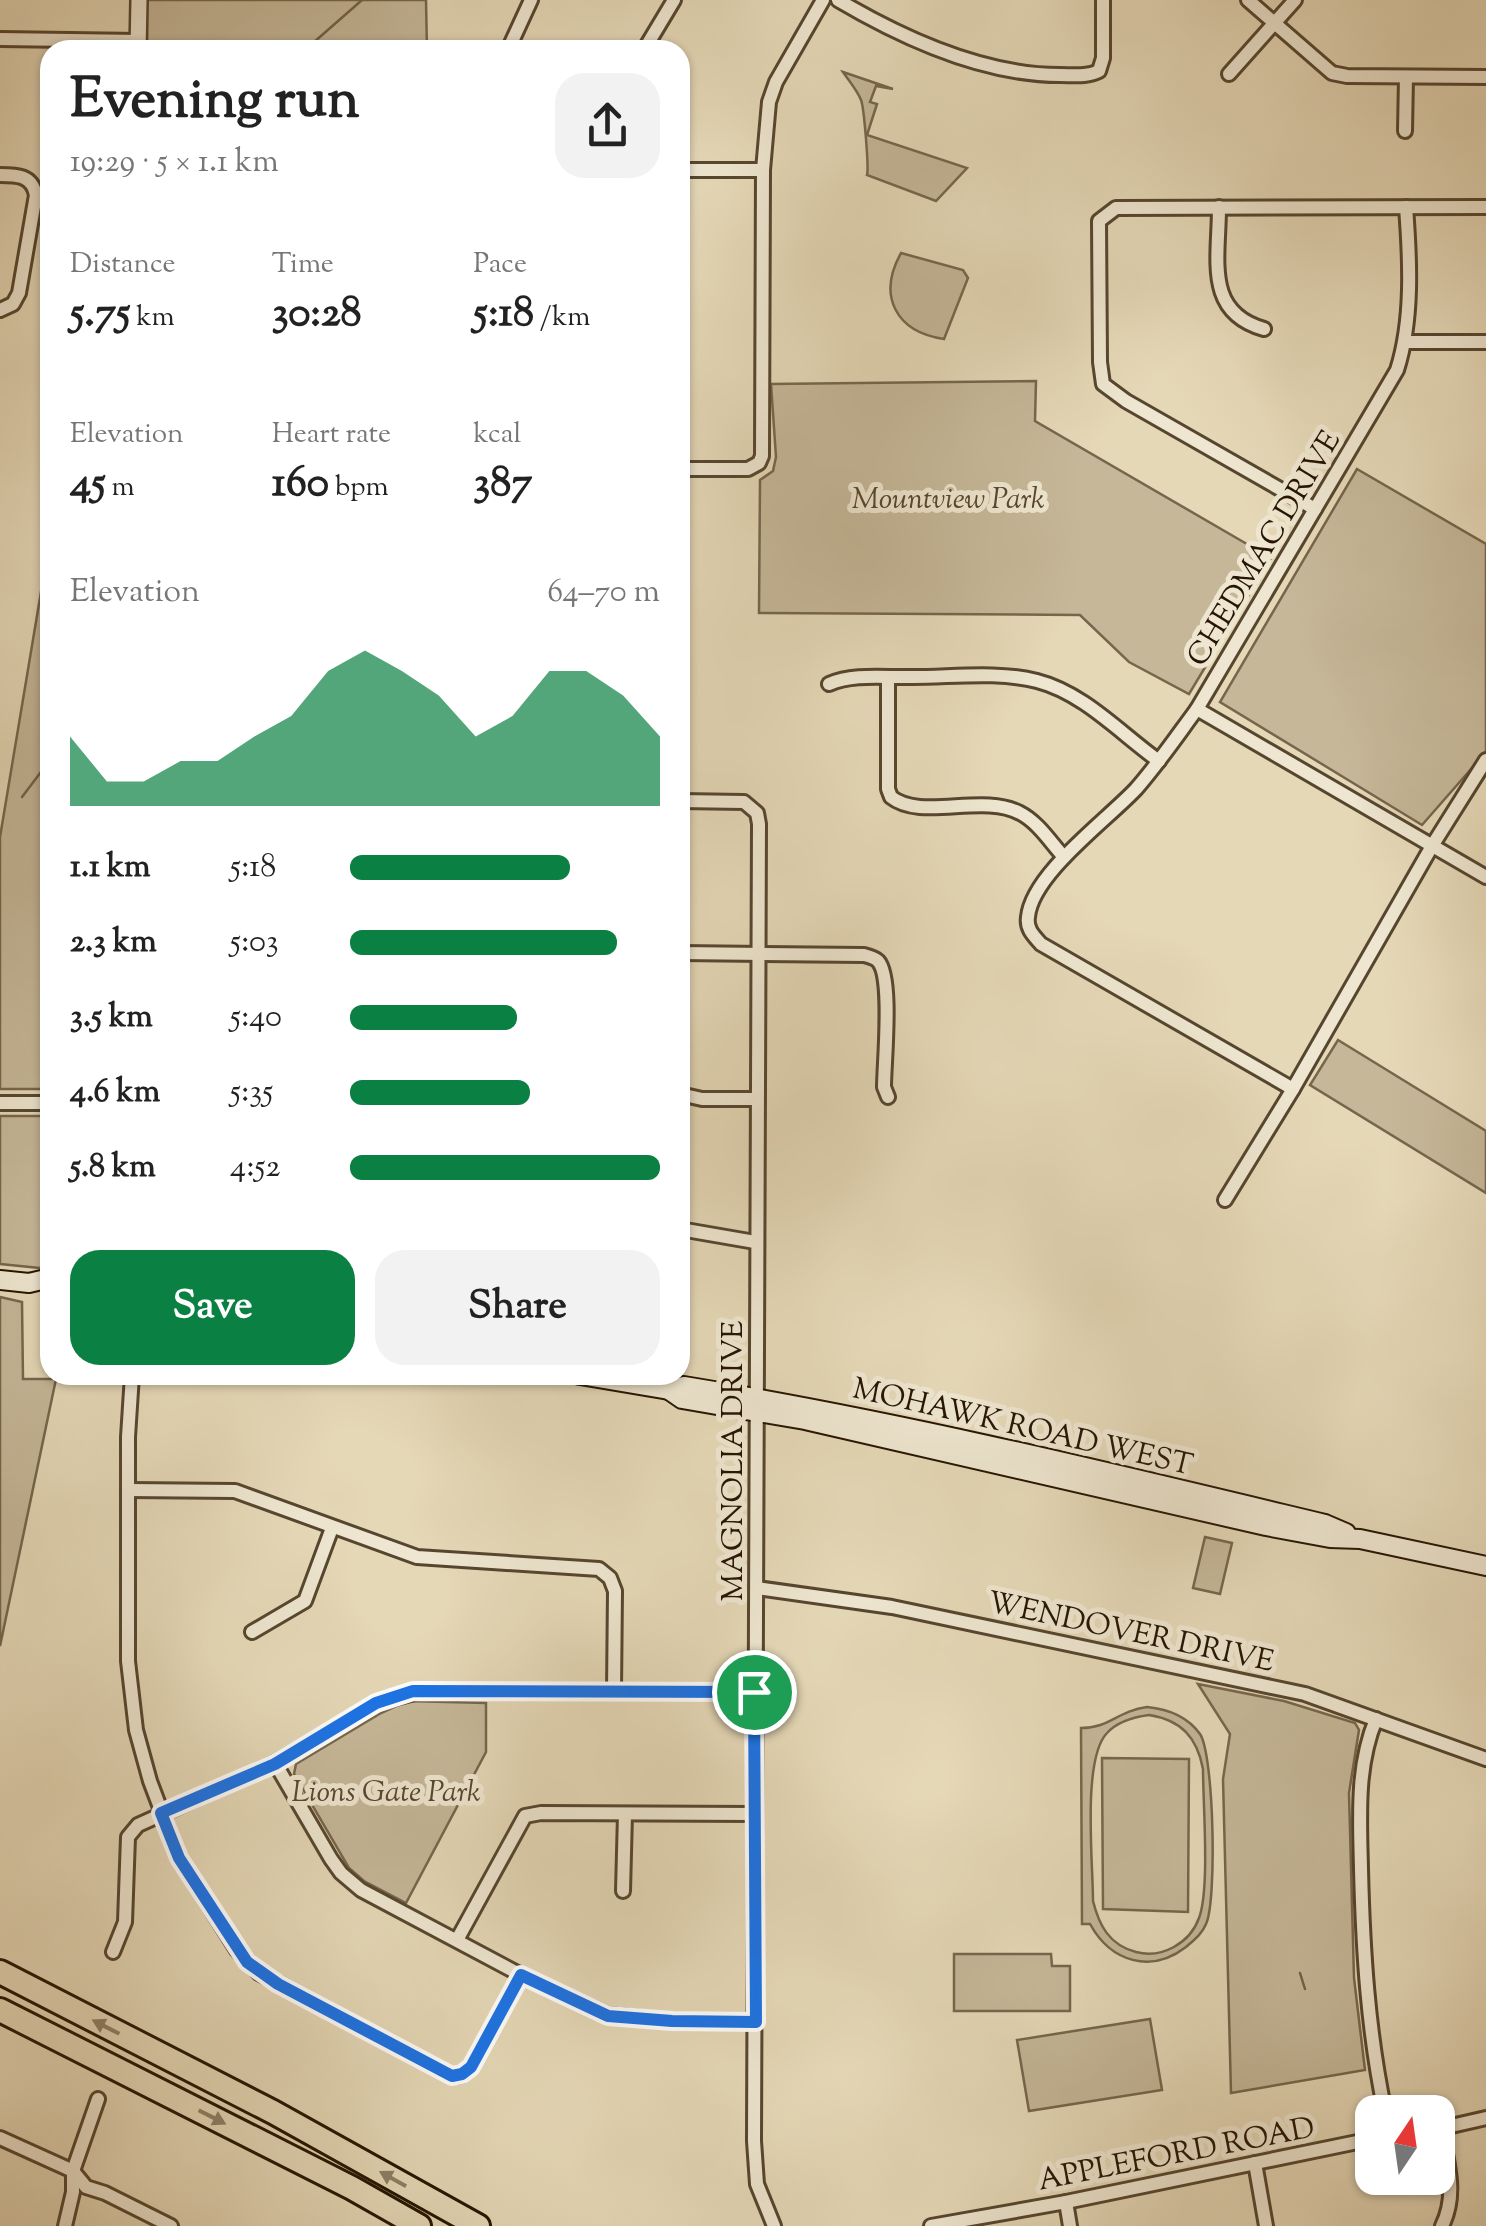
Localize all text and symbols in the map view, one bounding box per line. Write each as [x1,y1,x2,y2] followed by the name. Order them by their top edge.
[70,63,359,142] text: Evening run
[555,73,660,178] button: share
[70,140,279,186] text: 19:29 · 5 × 1.1 km
[70,245,176,285] text: Distance
[272,245,334,285] text: Time
[473,245,527,285] text: Pace
[70,285,130,345] text: 5.75
[272,285,362,345] text: 30:28
[473,285,534,345] text: 5:18
[130,298,175,338] text: km
[534,298,591,338] text: /km
[70,415,184,455] text: Elevation
[272,415,391,455] text: Heart rate
[473,415,521,455] text: kcal
[1178,423,1353,675] street label: CHEDMAC DRIVE
[70,455,106,515] text: 45
[272,455,329,515] text: 160
[473,455,532,515] text: 387
[106,468,135,508] text: m
[329,468,389,508] text: bpm
[851,479,1045,522] park label: Mountview Park
[70,570,200,616] text: Elevation
[547,570,660,616] text: 64–70 m
[70,845,151,891] text: 1.1 km
[230,845,276,891] text: 5:18
[70,920,157,966] text: 2.3 km
[230,920,279,966] text: 5:03
[70,995,153,1041] text: 3.5 km
[230,995,282,1041] text: 5:40
[70,1070,160,1116] text: 4.6 km
[230,1070,273,1116] text: 5:35
[70,1145,156,1191] text: 5.8 km
[230,1145,280,1191] text: 4:52
[70,1250,355,1365] button: Save
[375,1250,660,1365] button: Share
[713,1321,756,1601] street label: MAGNOLIA DRIVE
[848,1368,1197,1489] street label: MOHAWK ROAD WEST
[983,1582,1278,1685] street label: WENDOVER DRIVE
[712,1650,797,1735] pin
[727,1665,782,1720] icon: arrive
[291,1772,481,1815] park label: Lions Gate Park
[91,2019,120,2036] one-way arrow
[1355,2095,1455,2195] north arrow
[1355,2095,1455,2195] map controls
[198,2108,227,2125] one-way arrow
[1034,2108,1319,2203] street label: APPLEFORD ROAD
[379,2170,407,2188] one-way arrow

